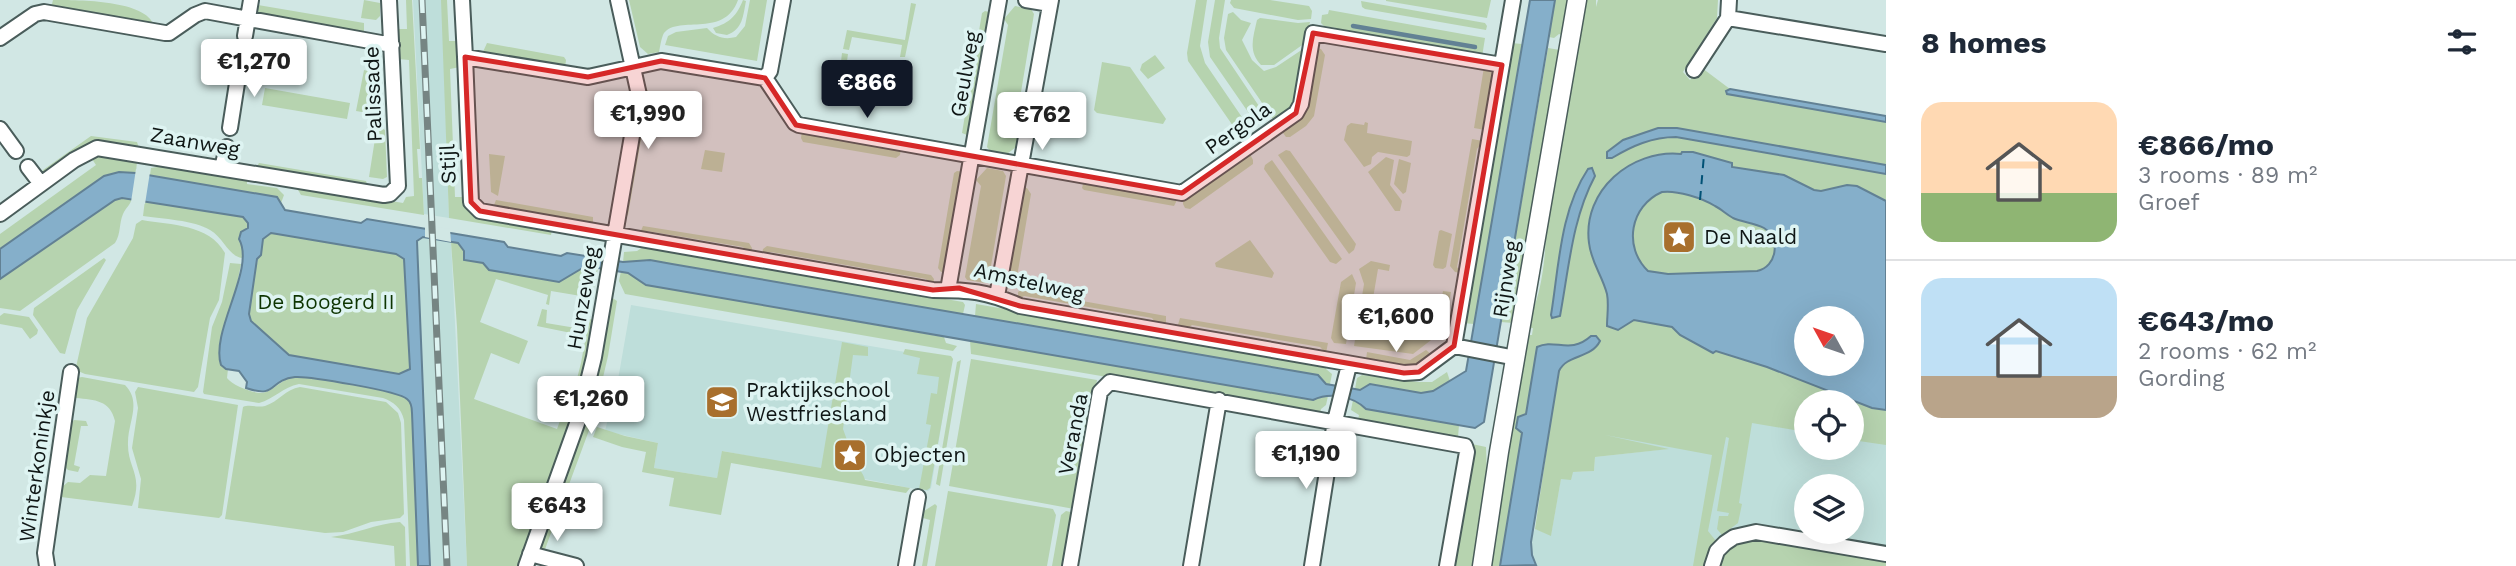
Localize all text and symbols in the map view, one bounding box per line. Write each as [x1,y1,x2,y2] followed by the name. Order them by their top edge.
[2443,23,2481,61] icon: filters
[1921,25,2047,60] text: 8 homes
[945,28,985,119] street label: Geulweg
[197,40,311,99] pin: €1,270
[358,46,387,142] street label: Palissade
[217,48,291,75] text: €1,270
[826,60,908,120] pin: €866
[838,69,896,96] text: €866
[591,92,705,151] pin: €1,990
[1001,92,1083,152] pin: €762
[1200,96,1276,159] street label: Pergola
[610,100,686,127] text: €1,990
[1013,101,1071,128] text: €762
[148,121,243,162] street label: Zaanweg
[2138,127,2274,162] text: €866/mo
[1977,130,2061,214] icon: home
[434,143,461,184] street label: Stijl
[2138,162,2317,189] text: 3 rooms · 89 m²
[2138,189,2200,216] text: Groef
[1660,218,1698,256] place icon: De Naald
[1704,224,1797,249] place label: De Naald
[1487,237,1524,320] street label: Rijnweg
[561,243,604,352] street label: Hunzeweg
[972,257,1088,307] street label: Amstelweg
[257,289,395,314] park label: De Boogerd II
[1339,294,1453,354] pin: €1,600
[1358,303,1434,330] text: €1,600
[2138,303,2274,338] text: €643/mo
[1794,306,1864,376] north arrow
[1794,306,1864,544] map controls
[1977,306,2061,390] icon: home
[2138,338,2316,365] text: 2 rooms · 62 m²
[2138,365,2224,392] text: Gording
[534,376,648,436] pin: €1,260
[746,377,891,426] place label: Praktijkschool Westfriesland
[703,383,741,421] school or university icon: Praktijkschool Westfriesland
[553,385,629,412] text: €1,260
[13,388,60,544] street label: Winterkoninkje
[1794,390,1864,460] button: locate
[1052,391,1093,477] street label: Veranda
[1249,432,1363,491] pin: €1,190
[831,436,869,474] place icon: Objecten
[1271,440,1341,467] text: €1,190
[874,442,966,467] place label: Objecten
[1794,474,1864,544] button: layers
[516,484,598,543] pin: €643
[528,492,586,519] text: €643

